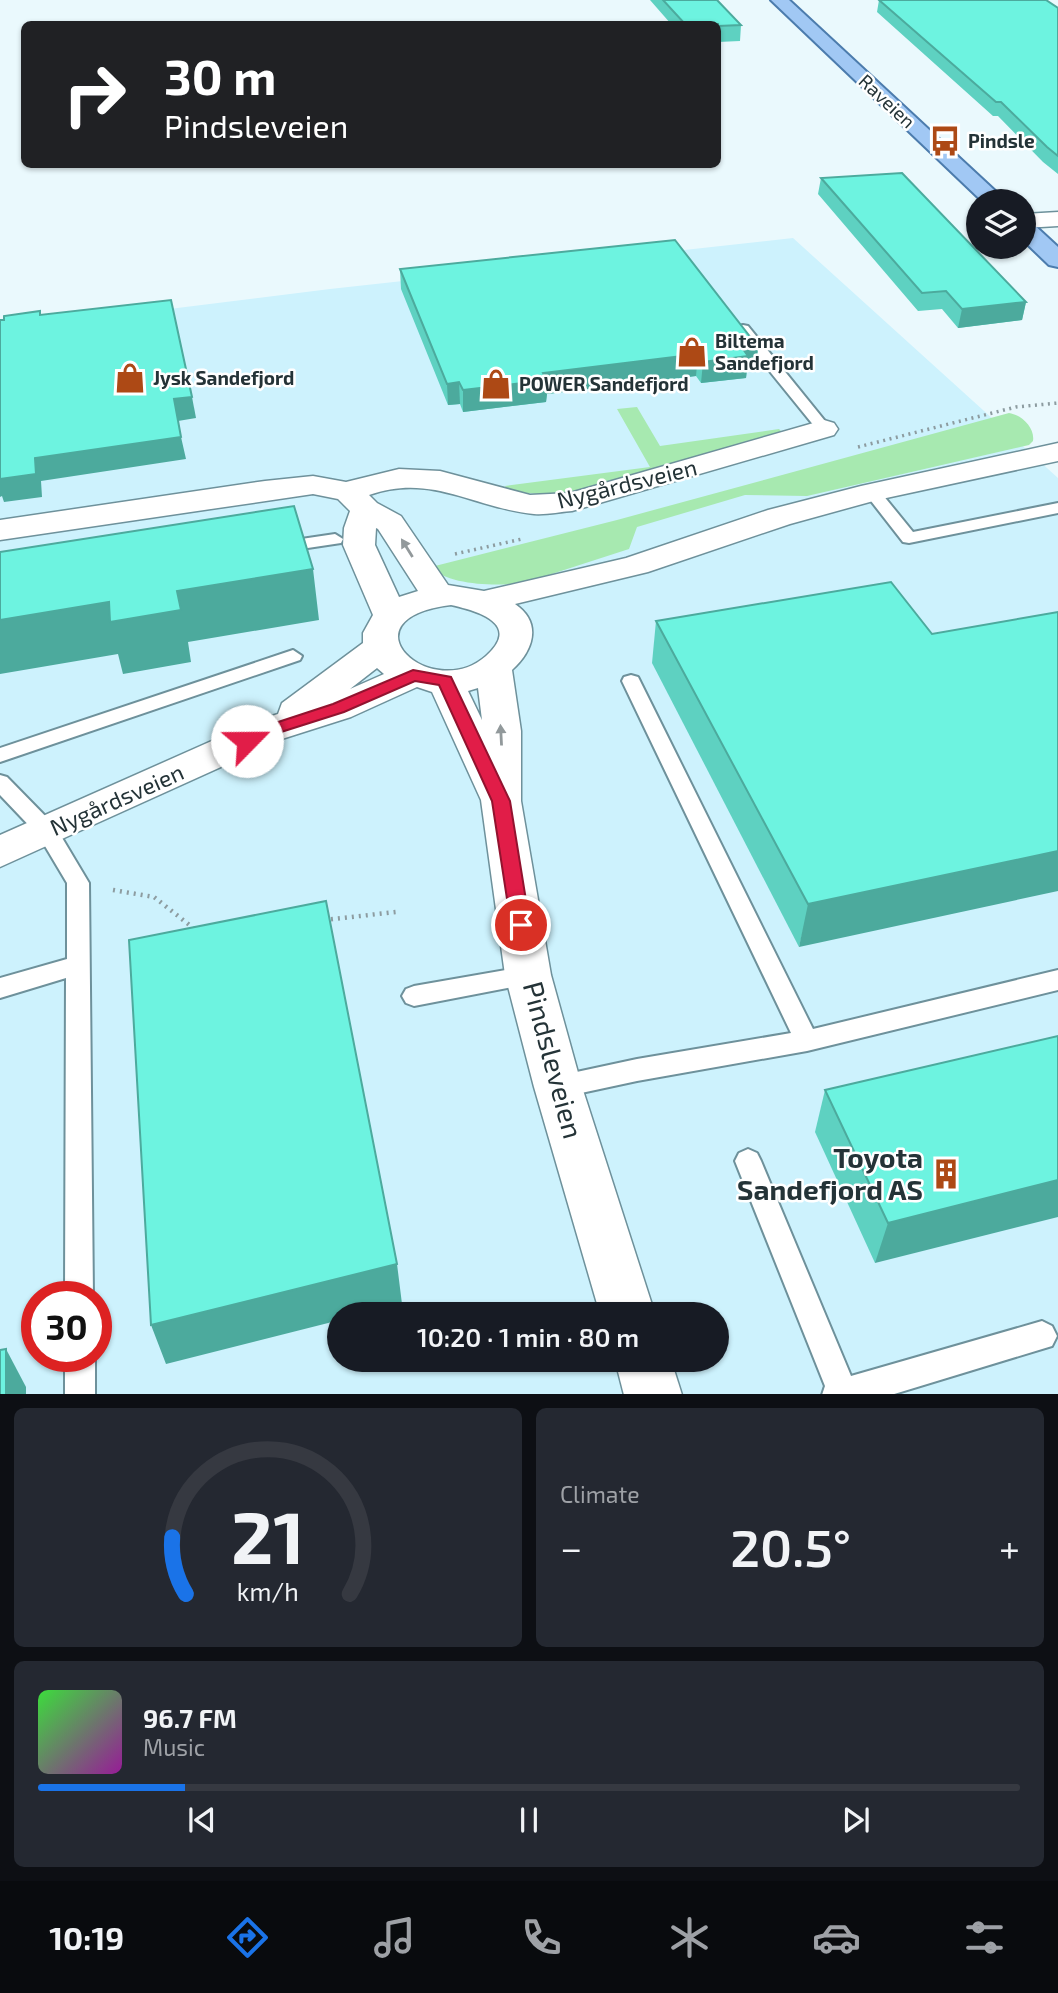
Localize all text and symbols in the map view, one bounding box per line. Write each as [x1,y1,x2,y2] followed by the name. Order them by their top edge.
[164,46,276,105] text: 30 m
[49,49,140,140] icon: right
[855,69,920,132] street label: Raveien
[164,106,348,144] text: Pindsleveien
[928,124,962,158] bus stop icon: Pindsle
[968,129,1035,152] place label: Pindsle
[966,189,1036,259] map controls
[966,189,1036,259] button: layers
[715,329,814,374] place label: Biltema Sandefjord
[675,335,709,369] shop icon: Biltema Sandefjord
[113,361,147,395] shop icon: Jysk Sandefjord
[153,366,294,390] place label: Jysk Sandefjord
[479,367,513,401] shop icon: POWER Sandefjord
[519,372,689,395] place label: POWER Sandefjord
[554,452,700,514] street label: Nygårdsveien
[401,538,414,557] one-way arrow
[210,704,284,778] position arrow
[496,723,507,745] one-way arrow
[45,757,188,841] street label: Nygårdsveien
[491,895,551,955] pin
[502,906,540,944] icon: arrive
[517,977,591,1142] street label: Pindsleveien
[737,1140,923,1206] place label: Toyota Sandefjord AS
[929,1157,963,1191] building icon: Toyota Sandefjord AS
[21,1281,112,1372] speed limit sign: 30
[417,1321,639,1352] text: 10:20 · 1 min · 80 m
[560,1480,640,1508] text: Climate
[231,1491,305,1579] text: 21
[730,1515,851,1577] text: 20.5°
[560,1524,582,1570] text: −
[999,1524,1020,1570] text: +
[237,1575,299,1605] text: km/h
[143,1702,237,1733] text: 96.7 FM
[143,1733,205,1761] text: Music
[183,1801,221,1839] icon: previous
[510,1801,548,1839] icon: pause
[837,1801,875,1839] icon: next
[223,1913,272,1962] icon: directions
[370,1913,419,1962] icon: music
[517,1913,566,1962] icon: phone
[665,1913,714,1962] icon: climate
[812,1913,861,1962] icon: car
[960,1913,1009,1962] icon: filters
[49,1918,124,1956] text: 10:19

